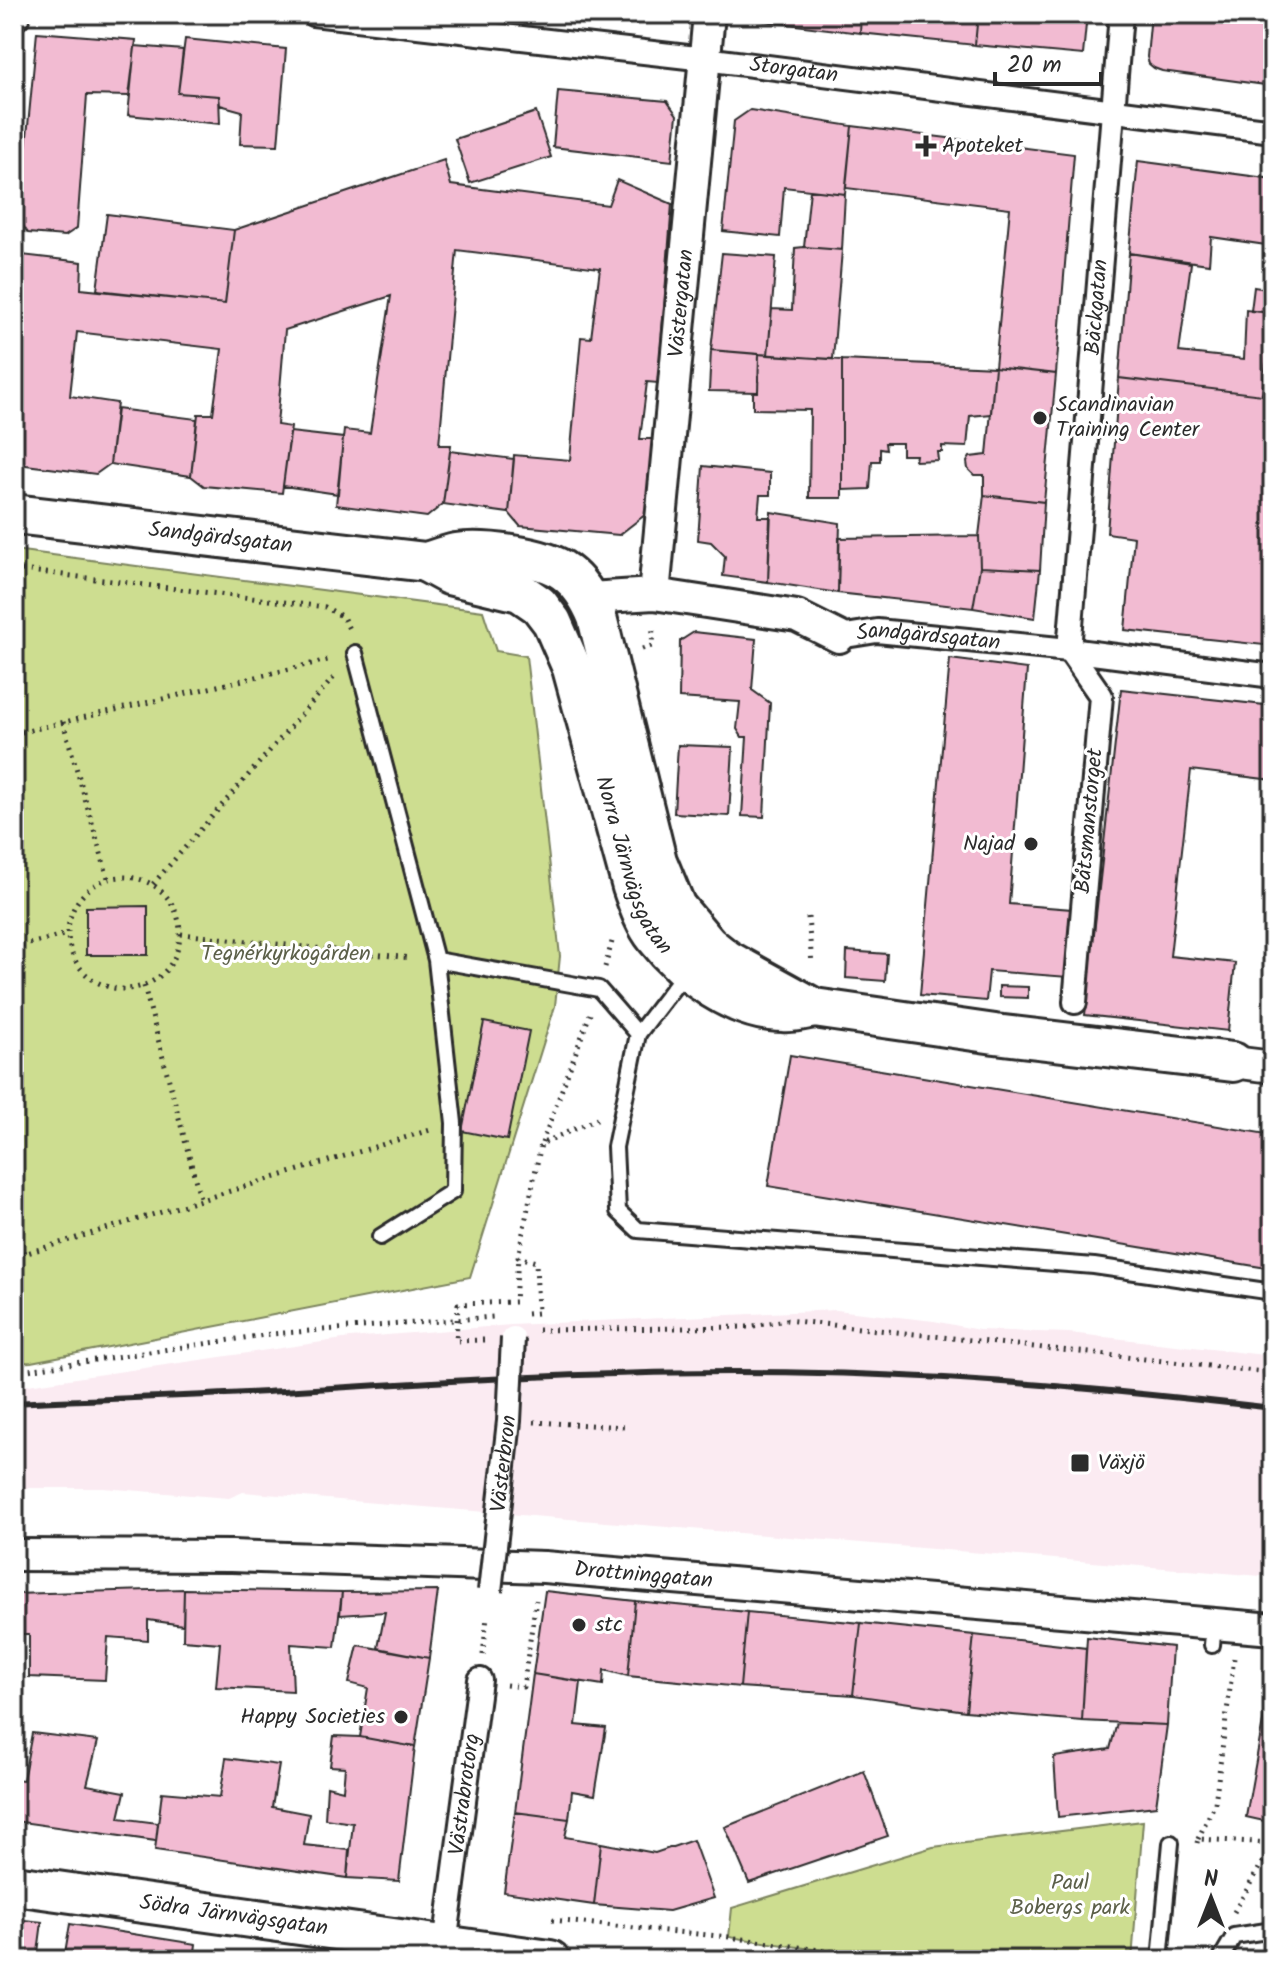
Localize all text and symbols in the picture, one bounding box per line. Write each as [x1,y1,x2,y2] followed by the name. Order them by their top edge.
[995,36,1101,86] scale bar
[1007,46,1062,85] text: 20 m
[747,47,840,93] street label: Storgatan
[942,129,1023,164] place label: Apoteket
[917,137,935,155] marker: Apoteket
[659,248,704,359] street label: Västergatan
[1076,258,1118,356] street label: Bäckgatan
[1056,388,1201,448] place label: Scandinavian Training Center
[1031,409,1049,427] marker: Scandinavian Training Center
[147,512,294,564] street label: Sandgärdsgatan
[854,614,1002,661] street label: Sandgärdsgatan
[1066,746,1114,895] street label: Båtsmanstorget
[585,772,681,963] street label: Norra Järnvägsgatan
[963,827,1016,862] place label: Najad
[1022,835,1040,853] marker: Najad
[201,937,371,972] park label: Tegnérkyrkogården
[481,1413,527,1514] street label: Västerbron
[1098,1446,1145,1481] place label: Växjö
[1069,1452,1091,1474] marker: Växjö
[573,1552,714,1599] street label: Drottninggatan
[595,1608,623,1643] place label: stc
[570,1616,588,1634] marker: stc
[240,1700,386,1735] place label: Happy Societies
[392,1708,410,1726] marker: Happy Societies
[440,1731,490,1857] street label: Västrabrotorg
[1171,1858,1251,1938] north arrow
[1204,1863,1218,1898] text: N
[1010,1866,1131,1926] park label: Paul Bobergs park
[138,1885,330,1946] street label: Södra Järnvägsgatan

